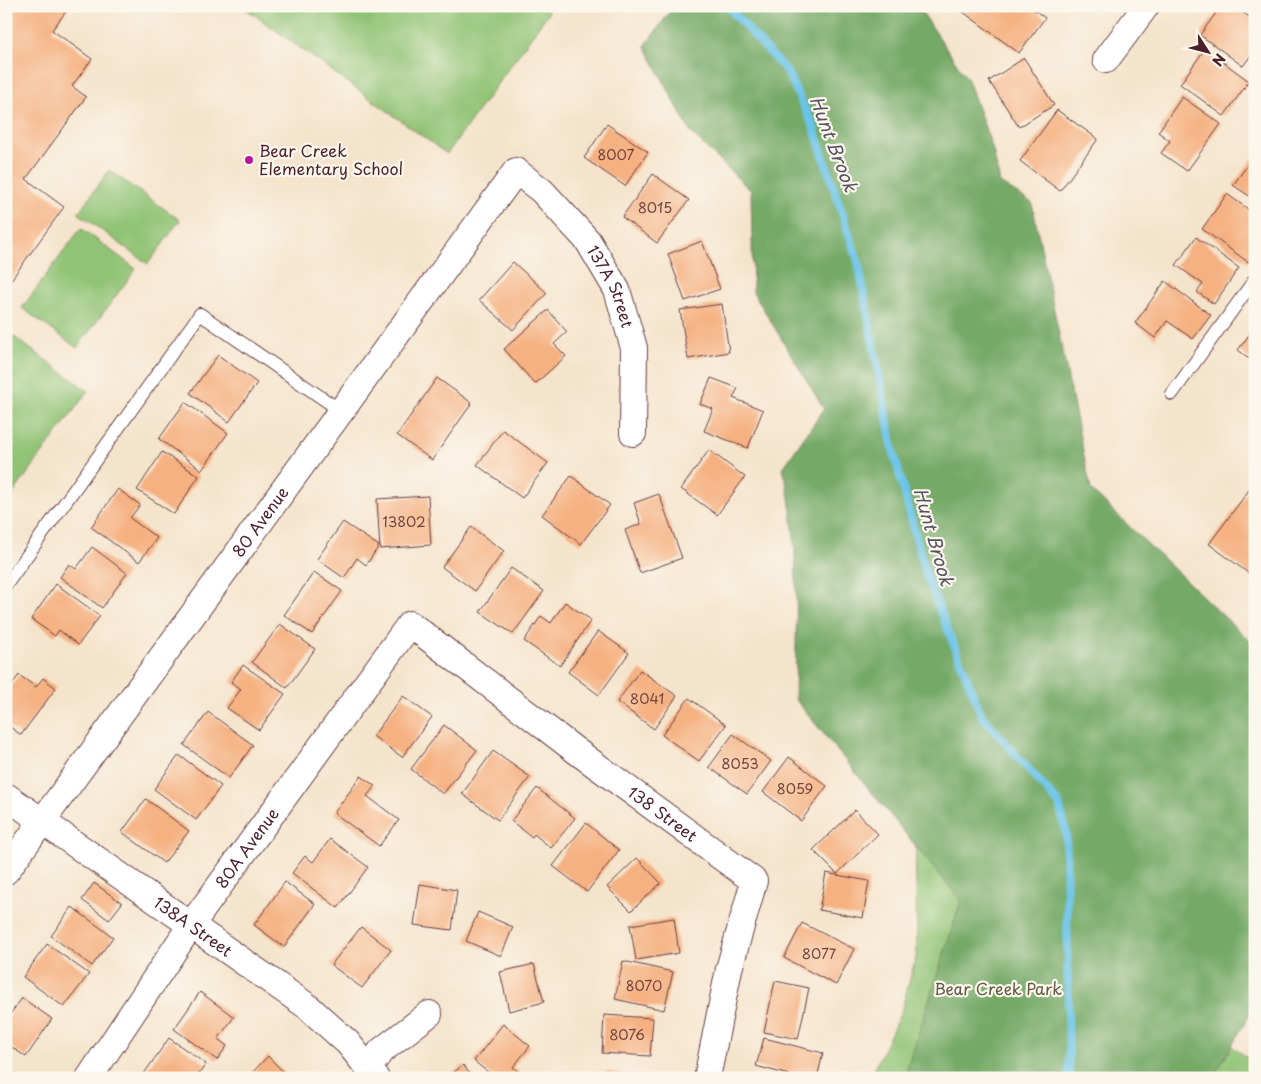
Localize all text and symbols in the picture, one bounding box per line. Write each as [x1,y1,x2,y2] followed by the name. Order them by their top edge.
[1184,28,1234,78] north arrow
[1207,49,1231,71] text: N
[804,92,865,196] water label: Hunt Brook
[259,138,403,180] place label: Bear Creek Elementary School
[598,144,634,165] house number: 8007
[243,154,255,166] marker: Bear Creek Elementary School
[638,197,672,218] house number: 8015
[582,240,640,330] street label: 137A Street
[226,481,294,562] street label: 80 Avenue
[908,485,961,589] water label: Hunt Brook
[382,511,426,532] house number: 13802
[630,688,664,709] house number: 8041
[721,753,759,774] house number: 8053
[777,778,814,799] house number: 8059
[623,779,703,847] street label: 138 Street
[209,802,284,893] street label: 80A Avenue
[149,890,238,961] street label: 138A Street
[802,943,837,964] house number: 8077
[626,975,662,996] house number: 8070
[934,976,1062,1000] park label: Bear Creek Park
[609,1024,645,1045] house number: 8076

